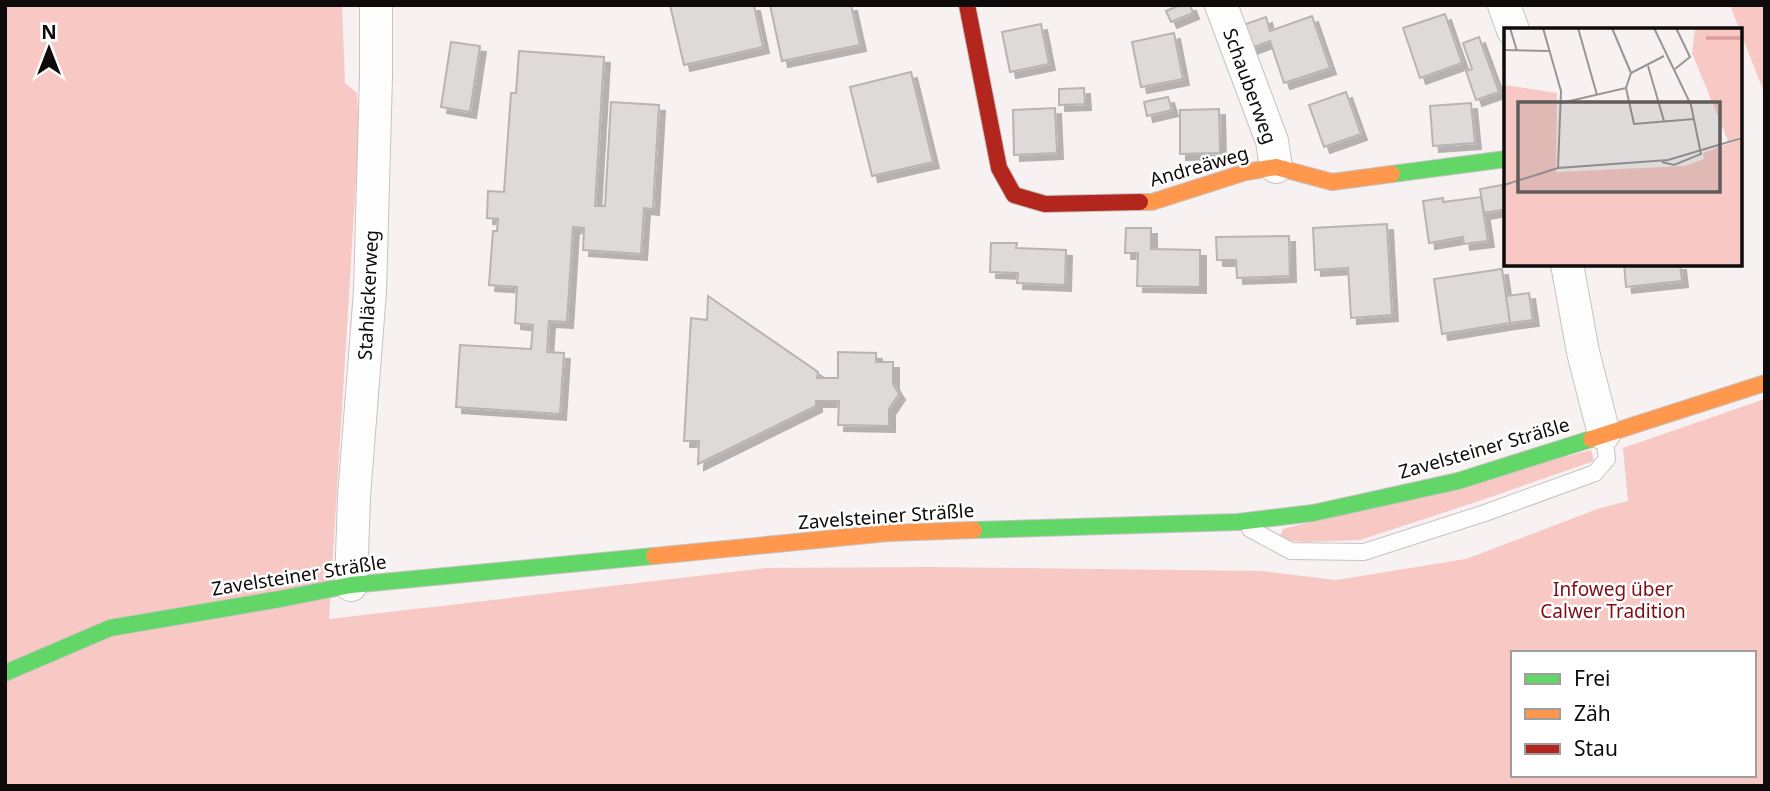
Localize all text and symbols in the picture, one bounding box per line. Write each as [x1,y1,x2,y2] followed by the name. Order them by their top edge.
[14,14,84,84] north arrow
[41,19,57,45] text: N
[1217,25,1283,147] street label: Schauberweg
[1504,28,1742,266] inset map
[1147,139,1251,193] street label: Andreäweg
[352,229,384,361] street label: Stahläckerweg
[1396,411,1572,485] street label: Zavelsteiner Sträßle
[797,497,975,535] street label: Zavelsteiner Sträßle
[210,548,388,602] street label: Zavelsteiner Sträßle
[1540,576,1686,624] park label: Infoweg über Calwer Tradition
[1511,651,1756,777] legend
[1574,664,1610,692] text: Frei
[1574,699,1611,727] text: Zäh
[1574,734,1618,762] text: Stau

